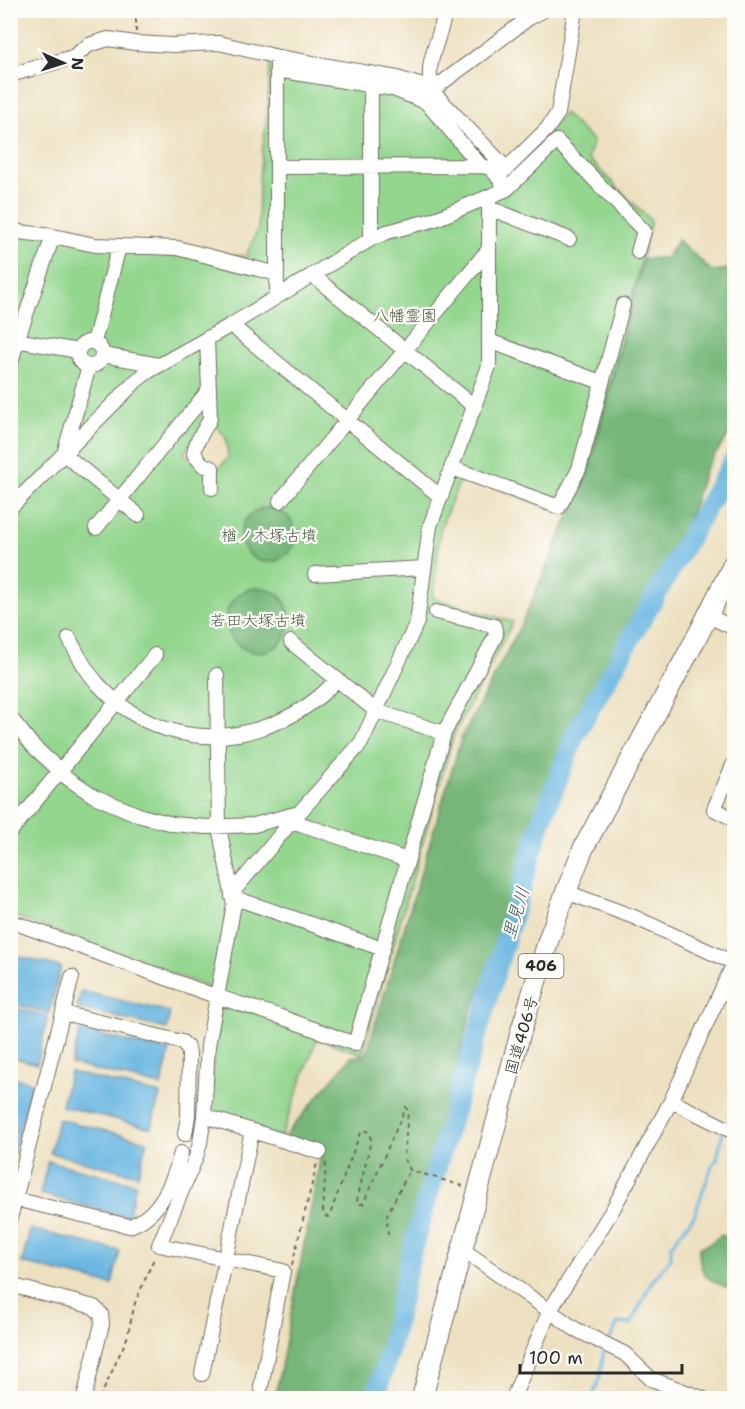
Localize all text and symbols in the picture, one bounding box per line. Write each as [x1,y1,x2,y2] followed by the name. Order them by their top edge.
[33,33,93,93] north arrow
[67,57,88,71] text: N
[373,305,437,326] park label: 八幡霊園
[221,525,317,546] park label: 楢ノ木塚古墳
[210,610,306,631] park label: 若田大塚古墳
[497,884,535,942] water label: 里見川
[518,954,564,978] road number: 406
[500,993,543,1077] street label: 国道406号
[520,1337,682,1375] scale bar
[529,1346,583,1370] text: 100 m

